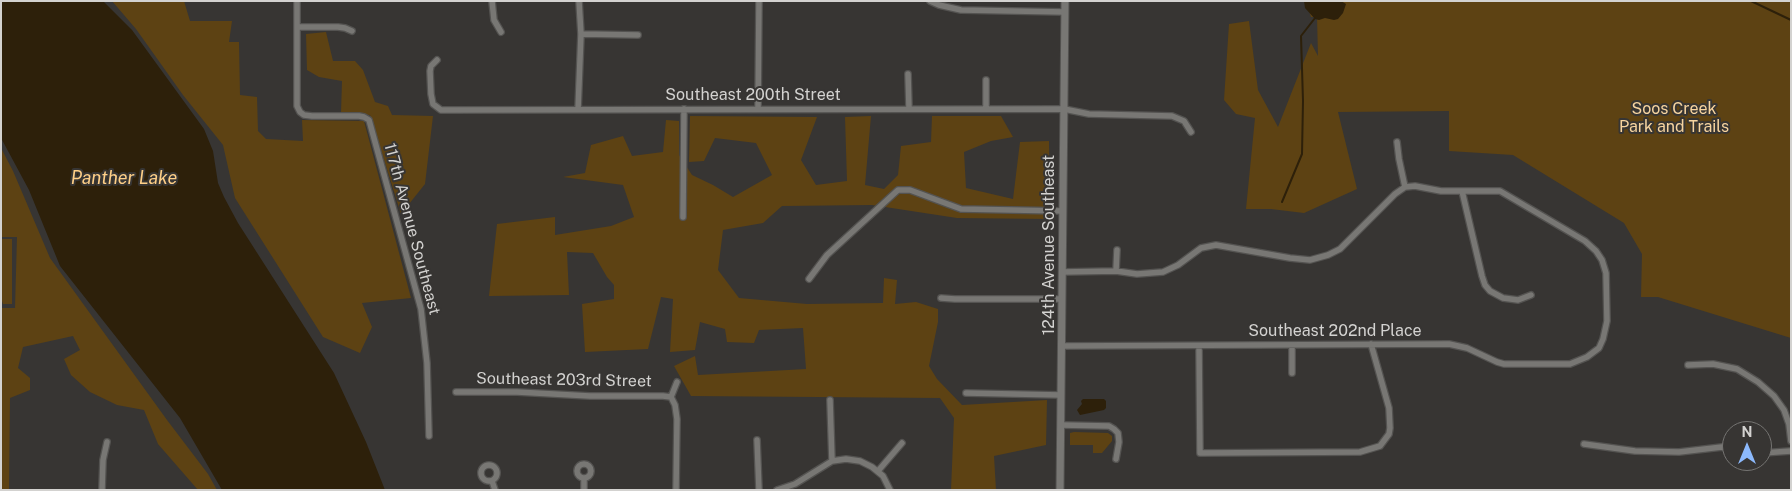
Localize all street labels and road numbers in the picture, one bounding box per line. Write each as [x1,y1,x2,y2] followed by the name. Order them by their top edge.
[665,85,841,105] street label: Southeast 200th Street
[380,141,444,317] street label: 117th Avenue Southeast
[1039,155,1059,335] street label: 124th Avenue Southeast
[1248,321,1422,341] street label: Southeast 202nd Place
[476,369,652,391] street label: Southeast 203rd Street

